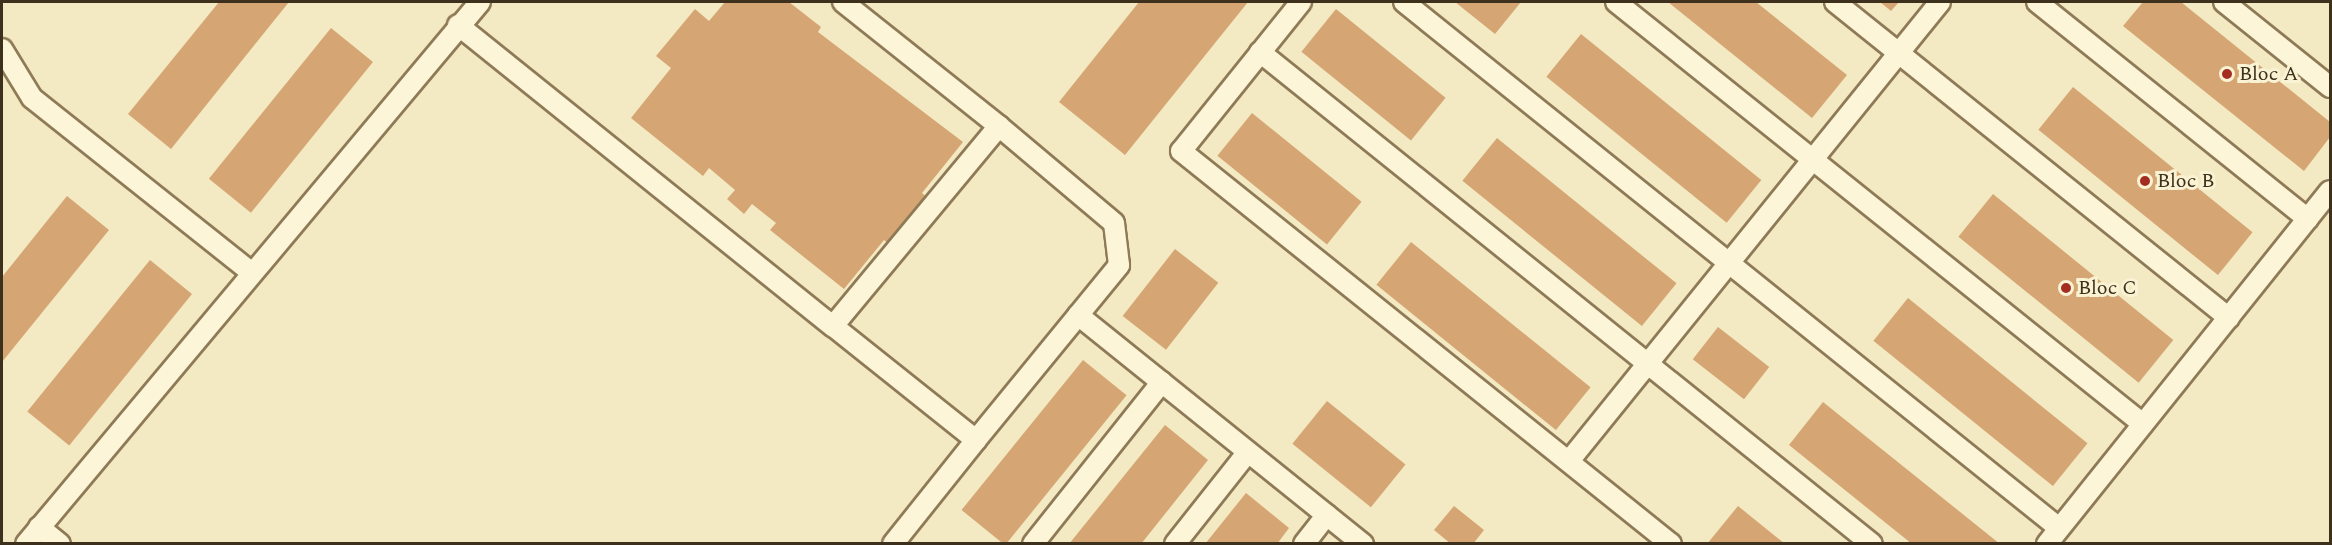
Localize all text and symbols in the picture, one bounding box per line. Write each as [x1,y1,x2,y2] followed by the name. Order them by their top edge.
[2239,62,2298,86] place label: Bloc A
[2220,67,2234,81] marker: Bloc A
[2157,169,2214,193] place label: Bloc B
[2138,174,2152,188] marker: Bloc B
[2078,276,2137,300] place label: Bloc C
[2059,281,2073,295] marker: Bloc C

